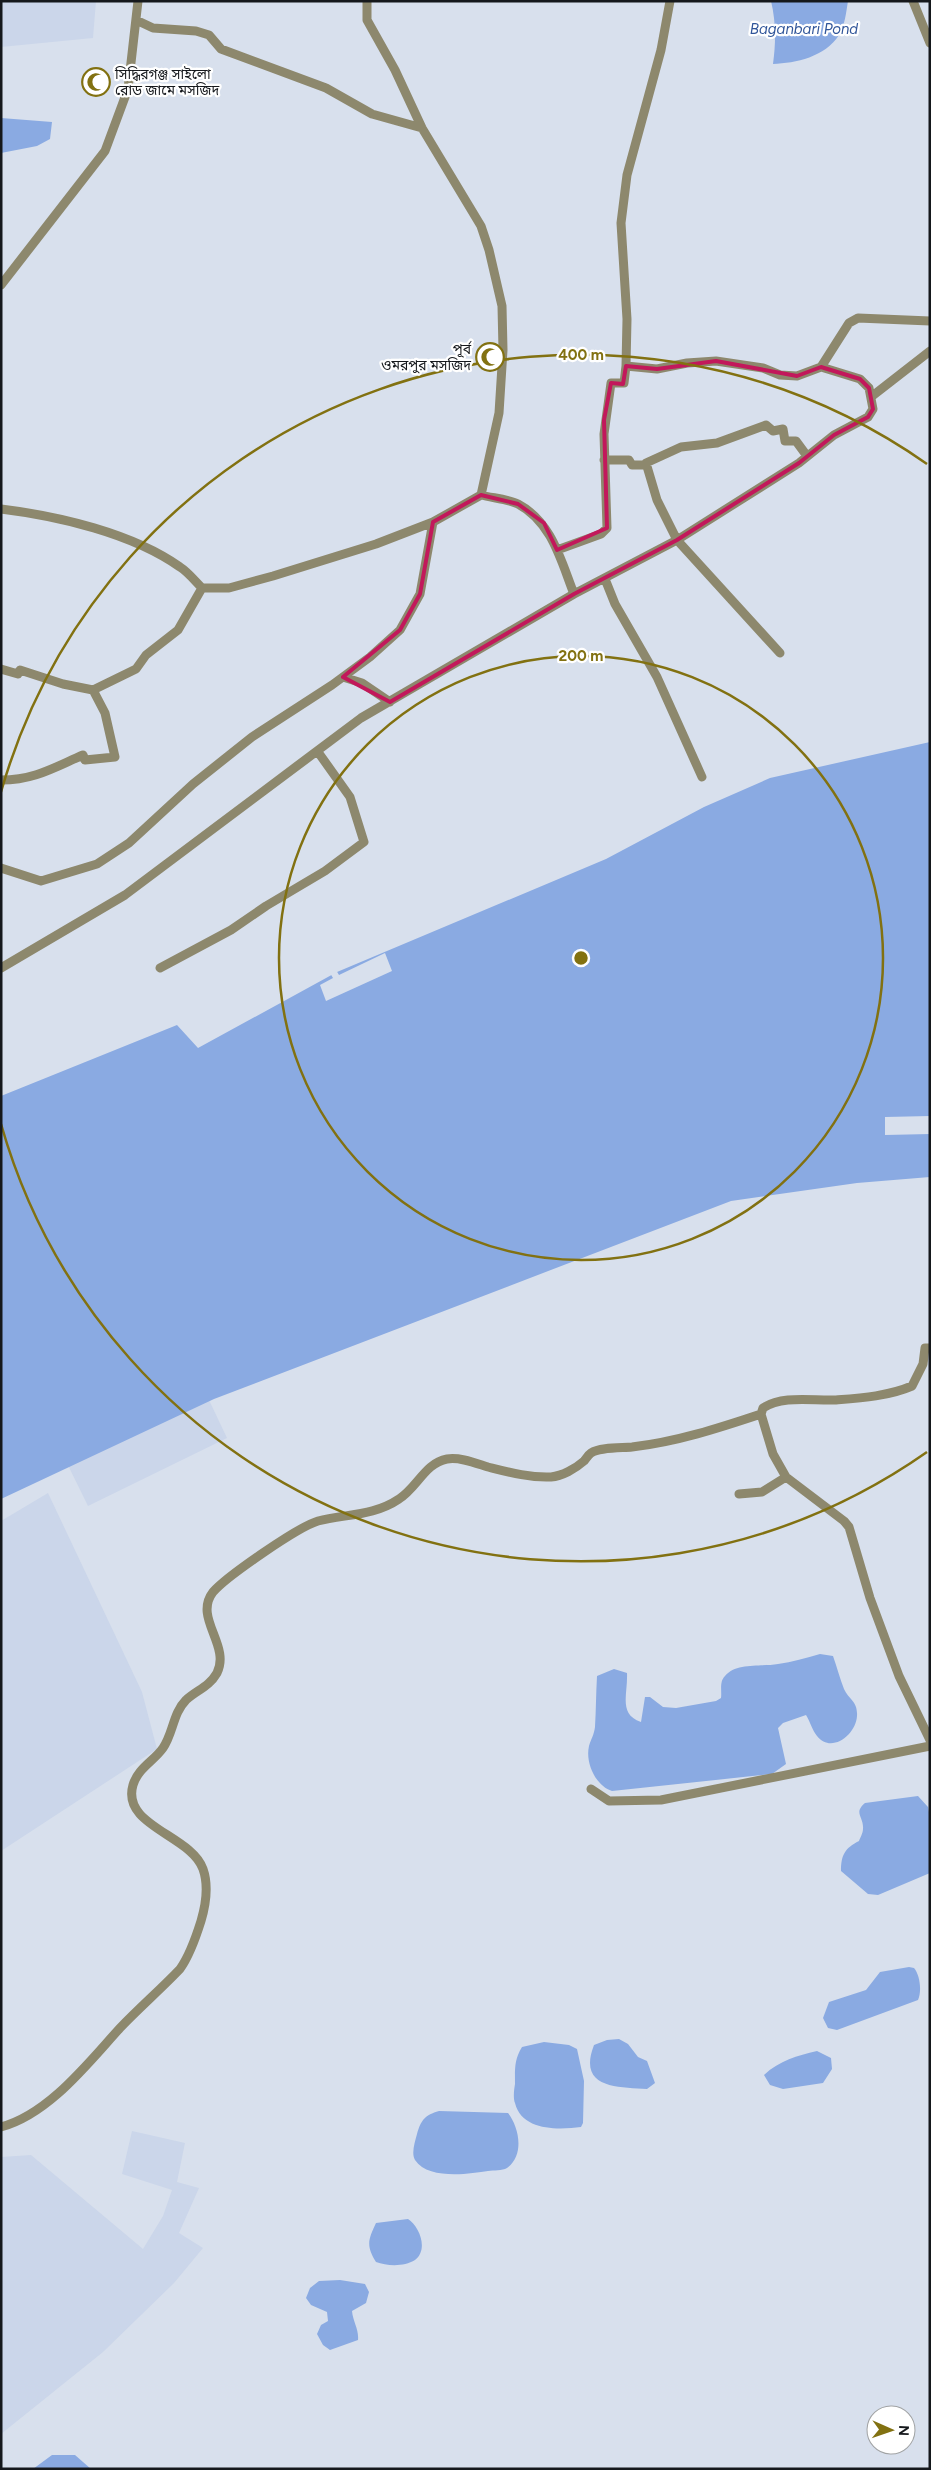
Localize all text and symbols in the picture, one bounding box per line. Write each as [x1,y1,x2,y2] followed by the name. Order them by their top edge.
[750,20,858,38] water label: Baganbari Pond
[114,66,220,99] place label: সিদ্ধিরগঞ্জ সাইলো রোড জামে মসজিদ
[81,67,111,97] mosque icon: সিদ্ধিরগঞ্জ সাইলো রোড জামে মসজিদ
[381,340,472,374] place label: পূর্ব ওমরপুর মসজিদ
[475,342,505,372] mosque icon: পূর্ব ওমরপুর মসজিদ
[558,346,604,364] text: 400 m
[559,647,603,665] text: 200 m
[572,949,590,967] centre of rings
[866,2405,916,2455] north arrow
[895,2425,912,2436] text: N

